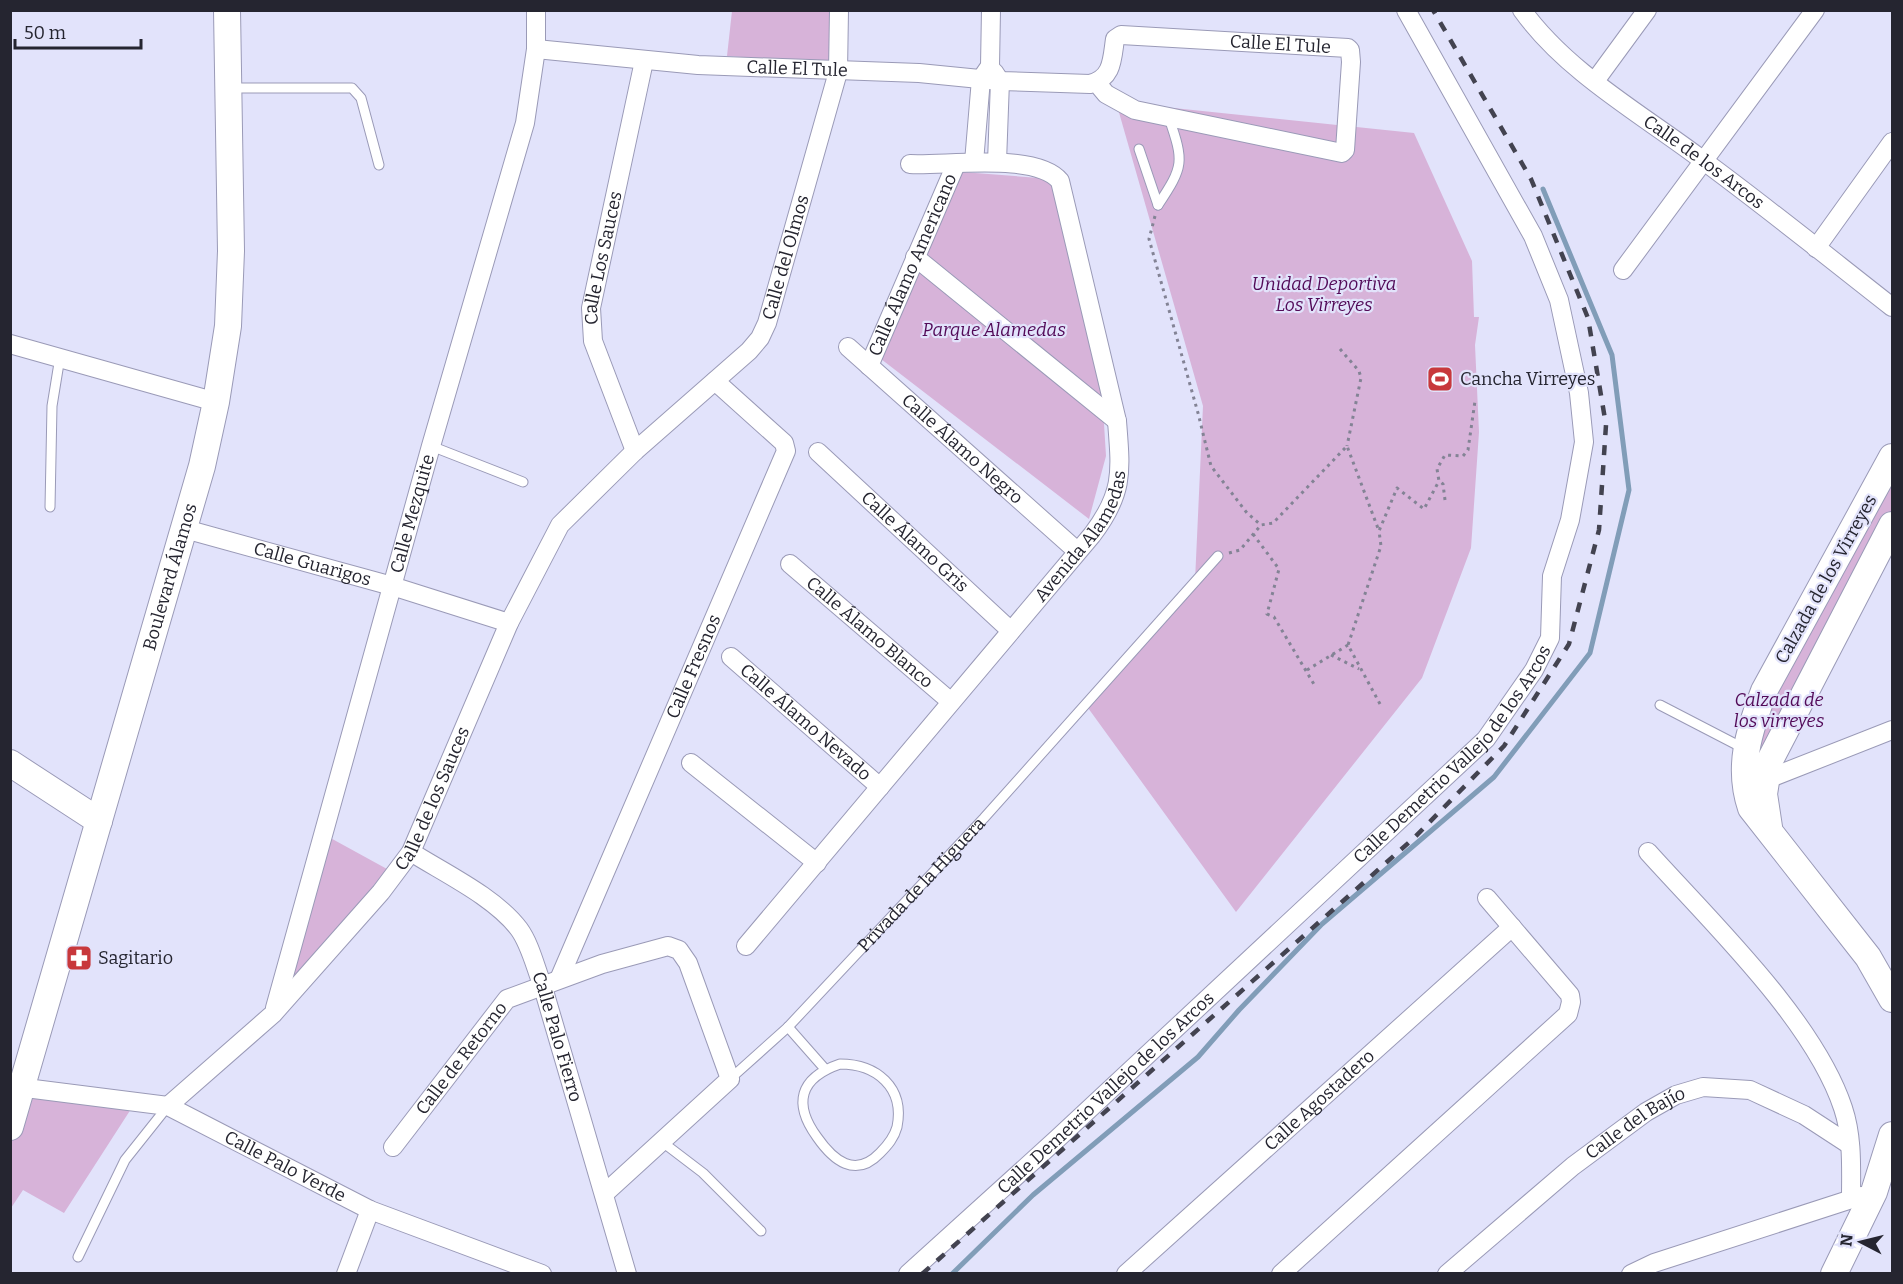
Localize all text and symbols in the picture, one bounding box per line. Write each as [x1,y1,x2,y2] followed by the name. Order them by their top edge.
[15,12,141,50] scale bar
[24,22,66,44] text: 50 m
[1229,30,1332,58] street label: Calle El Tule
[746,56,848,81] street label: Calle El Tule
[1639,110,1769,214] street label: Calle de los Arcos
[864,170,961,360] street label: Calle Álamo Americano
[580,189,627,325] street label: Calle Los Sauces
[757,192,814,322] street label: Calle del Olmos
[1252,273,1396,316] park label: Unidad Deportiva Los Virreyes
[922,319,1066,341] park label: Parque Alamedas
[1425,364,1455,394] sports icon: Cancha Virreyes
[1460,368,1595,390] place label: Cancha Virreyes
[897,389,1027,509] street label: Calle Álamo Negro
[385,452,439,576] street label: Calle Mezquite
[1030,469,1130,606] street label: Avenida Alamedas
[857,487,973,597] street label: Calle Álamo Gris
[1770,491,1882,667] street label: Calzada de los Virreyes
[138,501,202,653] street label: Boulevard Álamos
[251,537,373,591] street label: Calle Guarigos
[802,572,938,693] street label: Calle Álamo Blanco
[661,611,725,722] street label: Calle Fresnos
[1349,642,1556,868] street label: Calle Demetrio Vallejo de los Arcos
[735,659,876,785] street label: Calle Álamo Nevado
[1734,689,1825,732] park label: Calzada de los virreyes
[390,723,474,875] street label: Calle de los Sauces
[853,813,990,957] street label: Privada de la Higuera
[64,943,94,973] pharmacy icon: Sagitario
[98,947,173,969] place label: Sagitario
[527,969,587,1104] street label: Calle Palo Fierro
[993,987,1219,1199] street label: Calle Demetrio Vallejo de los Arcos
[411,997,512,1119] street label: Calle de Retorno
[1260,1045,1379,1155] street label: Calle Agostadero
[1581,1082,1688,1164] street label: Calle del Bajío
[221,1126,349,1207] street label: Calle Palo Verde
[1831,1212,1891,1272] north arrow
[1836,1233,1857,1248] text: N

